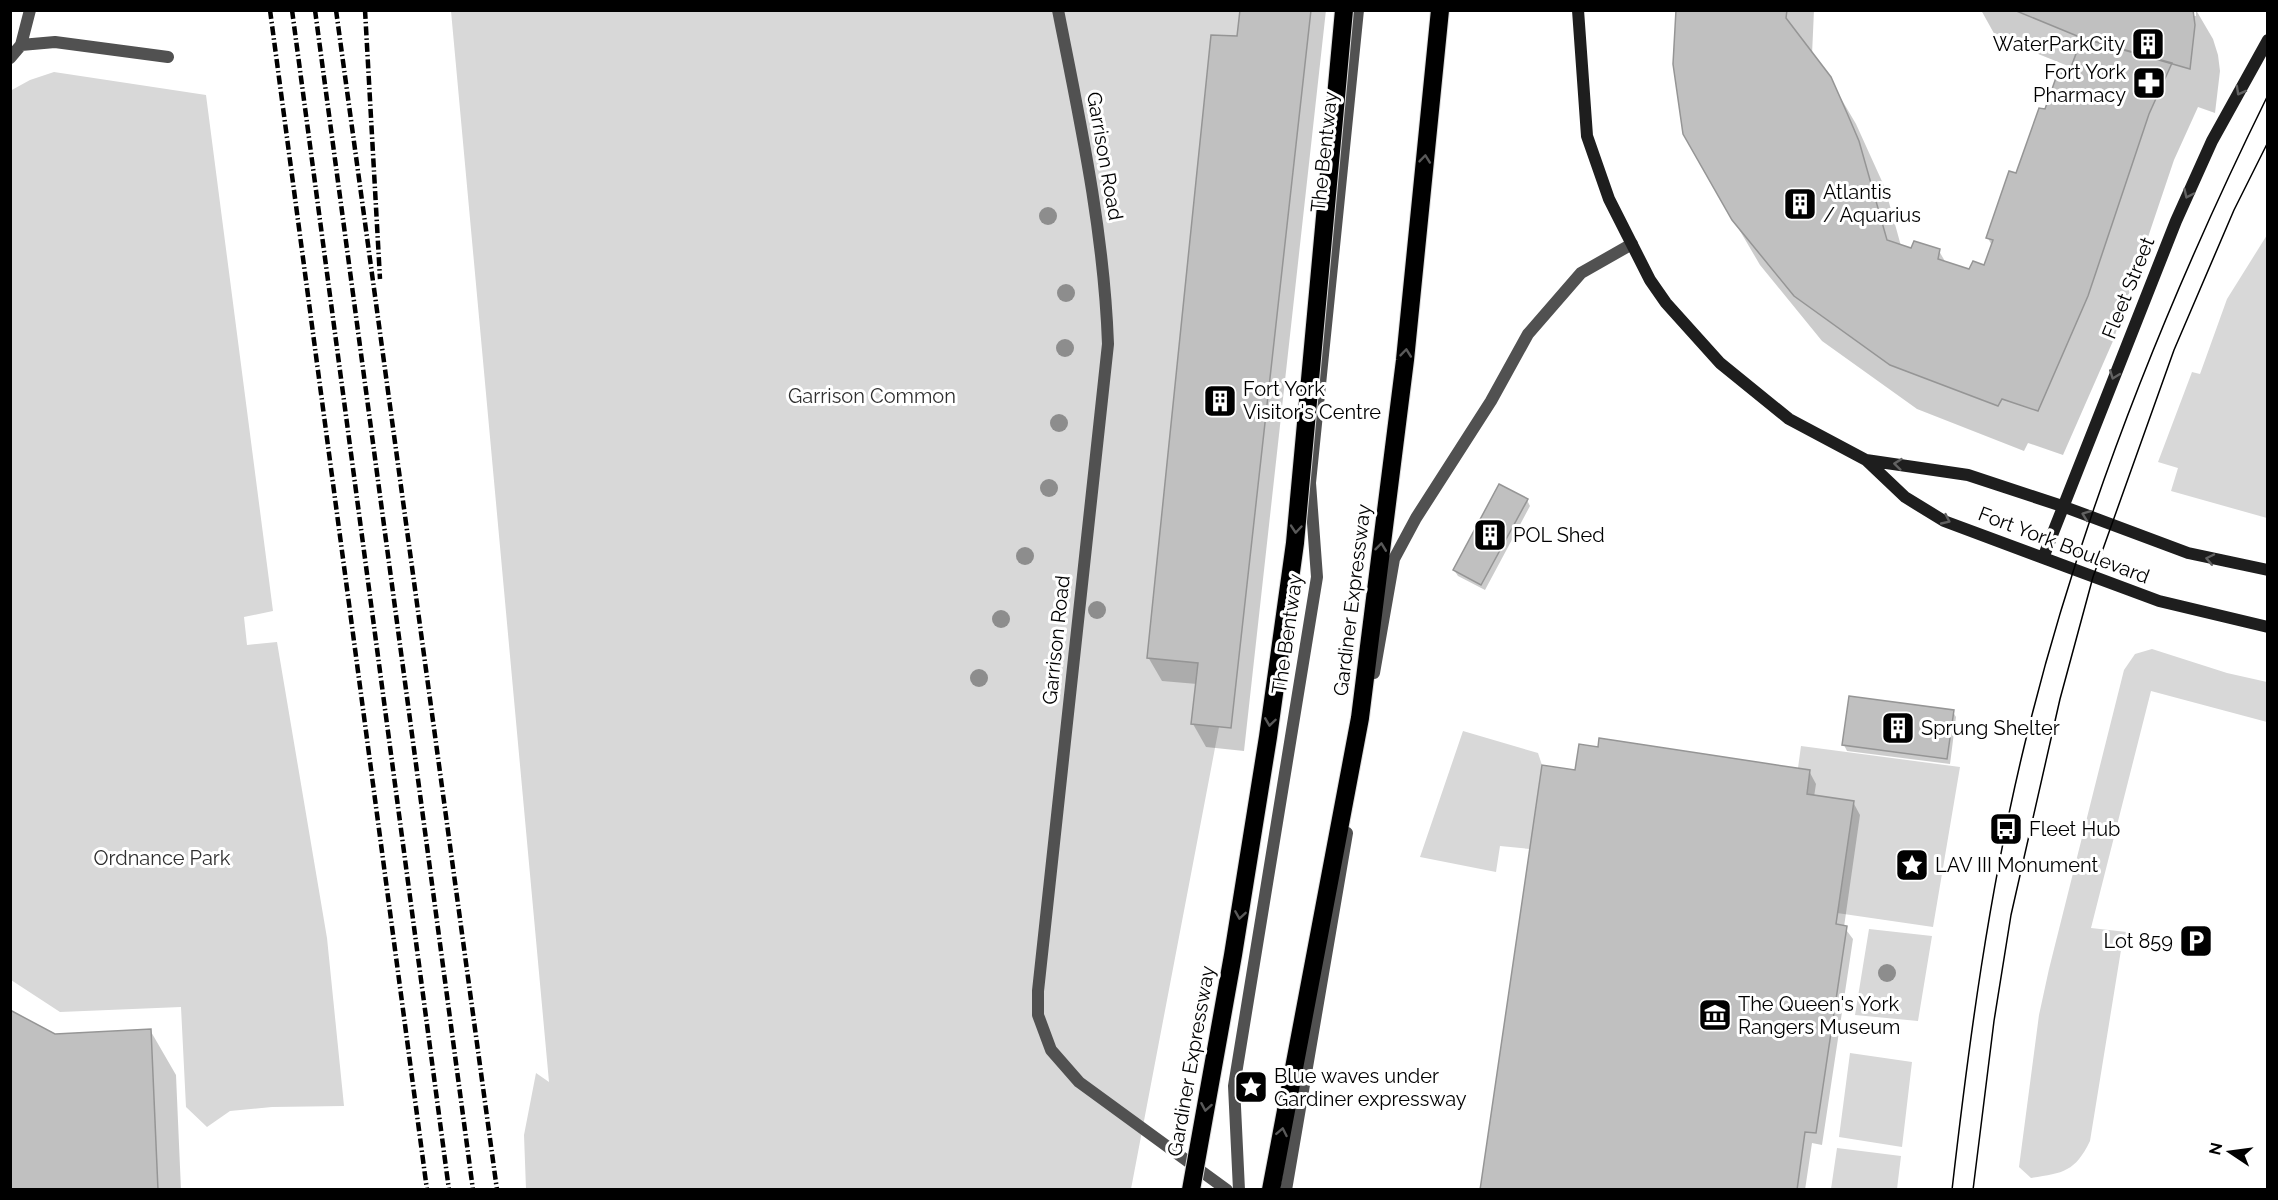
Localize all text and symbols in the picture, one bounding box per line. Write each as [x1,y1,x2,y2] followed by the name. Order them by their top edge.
[2130,26,2166,62] building icon: WaterParkCity
[1993,32,2125,56] place label: WaterParkCity
[2033,60,2126,107] place label: Fort York Pharmacy
[2131,65,2167,101] pharmacy icon: Fort York Pharmacy
[2236,85,2247,95] one-way arrow
[1082,90,1128,222] street label: Garrison Road
[1306,90,1342,214] street label: The Bentway
[1418,155,1431,164] one-way arrow
[1823,180,1921,227] place label: Atlantis / Aquarius
[1782,186,1818,222] building icon: Atlantis / Aquarius
[2183,188,2195,199] one-way arrow
[2097,233,2159,342] street label: Fleet Street
[1399,349,1412,358] one-way arrow
[2109,369,2121,380] one-way arrow
[1243,377,1381,424] place label: Fort York Visitor's Centre
[1202,383,1238,419] building icon: Fort York Visitor's Centre
[788,384,956,408] park label: Garrison Common
[1894,458,1903,470] one-way arrow
[1975,501,2153,589] street label: Fort York Boulevard
[1328,502,1376,697] street label: Gardiner Expressway
[2081,509,2092,522] one-way arrow
[1939,513,1950,525] one-way arrow
[1472,517,1508,553] building icon: POL Shed
[1513,523,1605,547] place label: POL Shed
[1290,524,1303,533] one-way arrow
[1375,542,1387,551] one-way arrow
[2205,553,2215,566] one-way arrow
[1267,572,1307,696] street label: The Bentway
[1037,574,1075,706] street label: Garrison Road
[1880,710,1916,746] building icon: Sprung Shelter
[1921,716,2060,740] place label: Sprung Shelter
[1265,717,1277,727] one-way arrow
[1988,811,2024,847] bus stop icon: Fleet Hub
[2029,817,2120,841] place label: Fleet Hub
[94,846,231,870] park label: Ordnance Park
[1894,847,1930,883] place icon: LAV III Monument
[1935,853,2098,877] place label: LAV III Monument
[1234,910,1246,919] one-way arrow
[2178,923,2214,959] parking icon: Lot 859
[2104,929,2173,953] place label: Lot 859
[1162,964,1220,1158] street label: Gardiner Expressway
[1738,992,1900,1039] place label: The Queen's York Rangers Museum
[1697,997,1733,1033] museum icon: The Queen's York Rangers Museum
[1274,1064,1467,1111] place label: Blue waves under Gardiner expressway
[1233,1069,1269,1105] place icon: Blue waves under Gardiner expressway
[1200,1101,1213,1111] one-way arrow
[2200,1122,2260,1182] north arrow
[1275,1127,1288,1137] one-way arrow
[2205,1141,2227,1157] text: N

